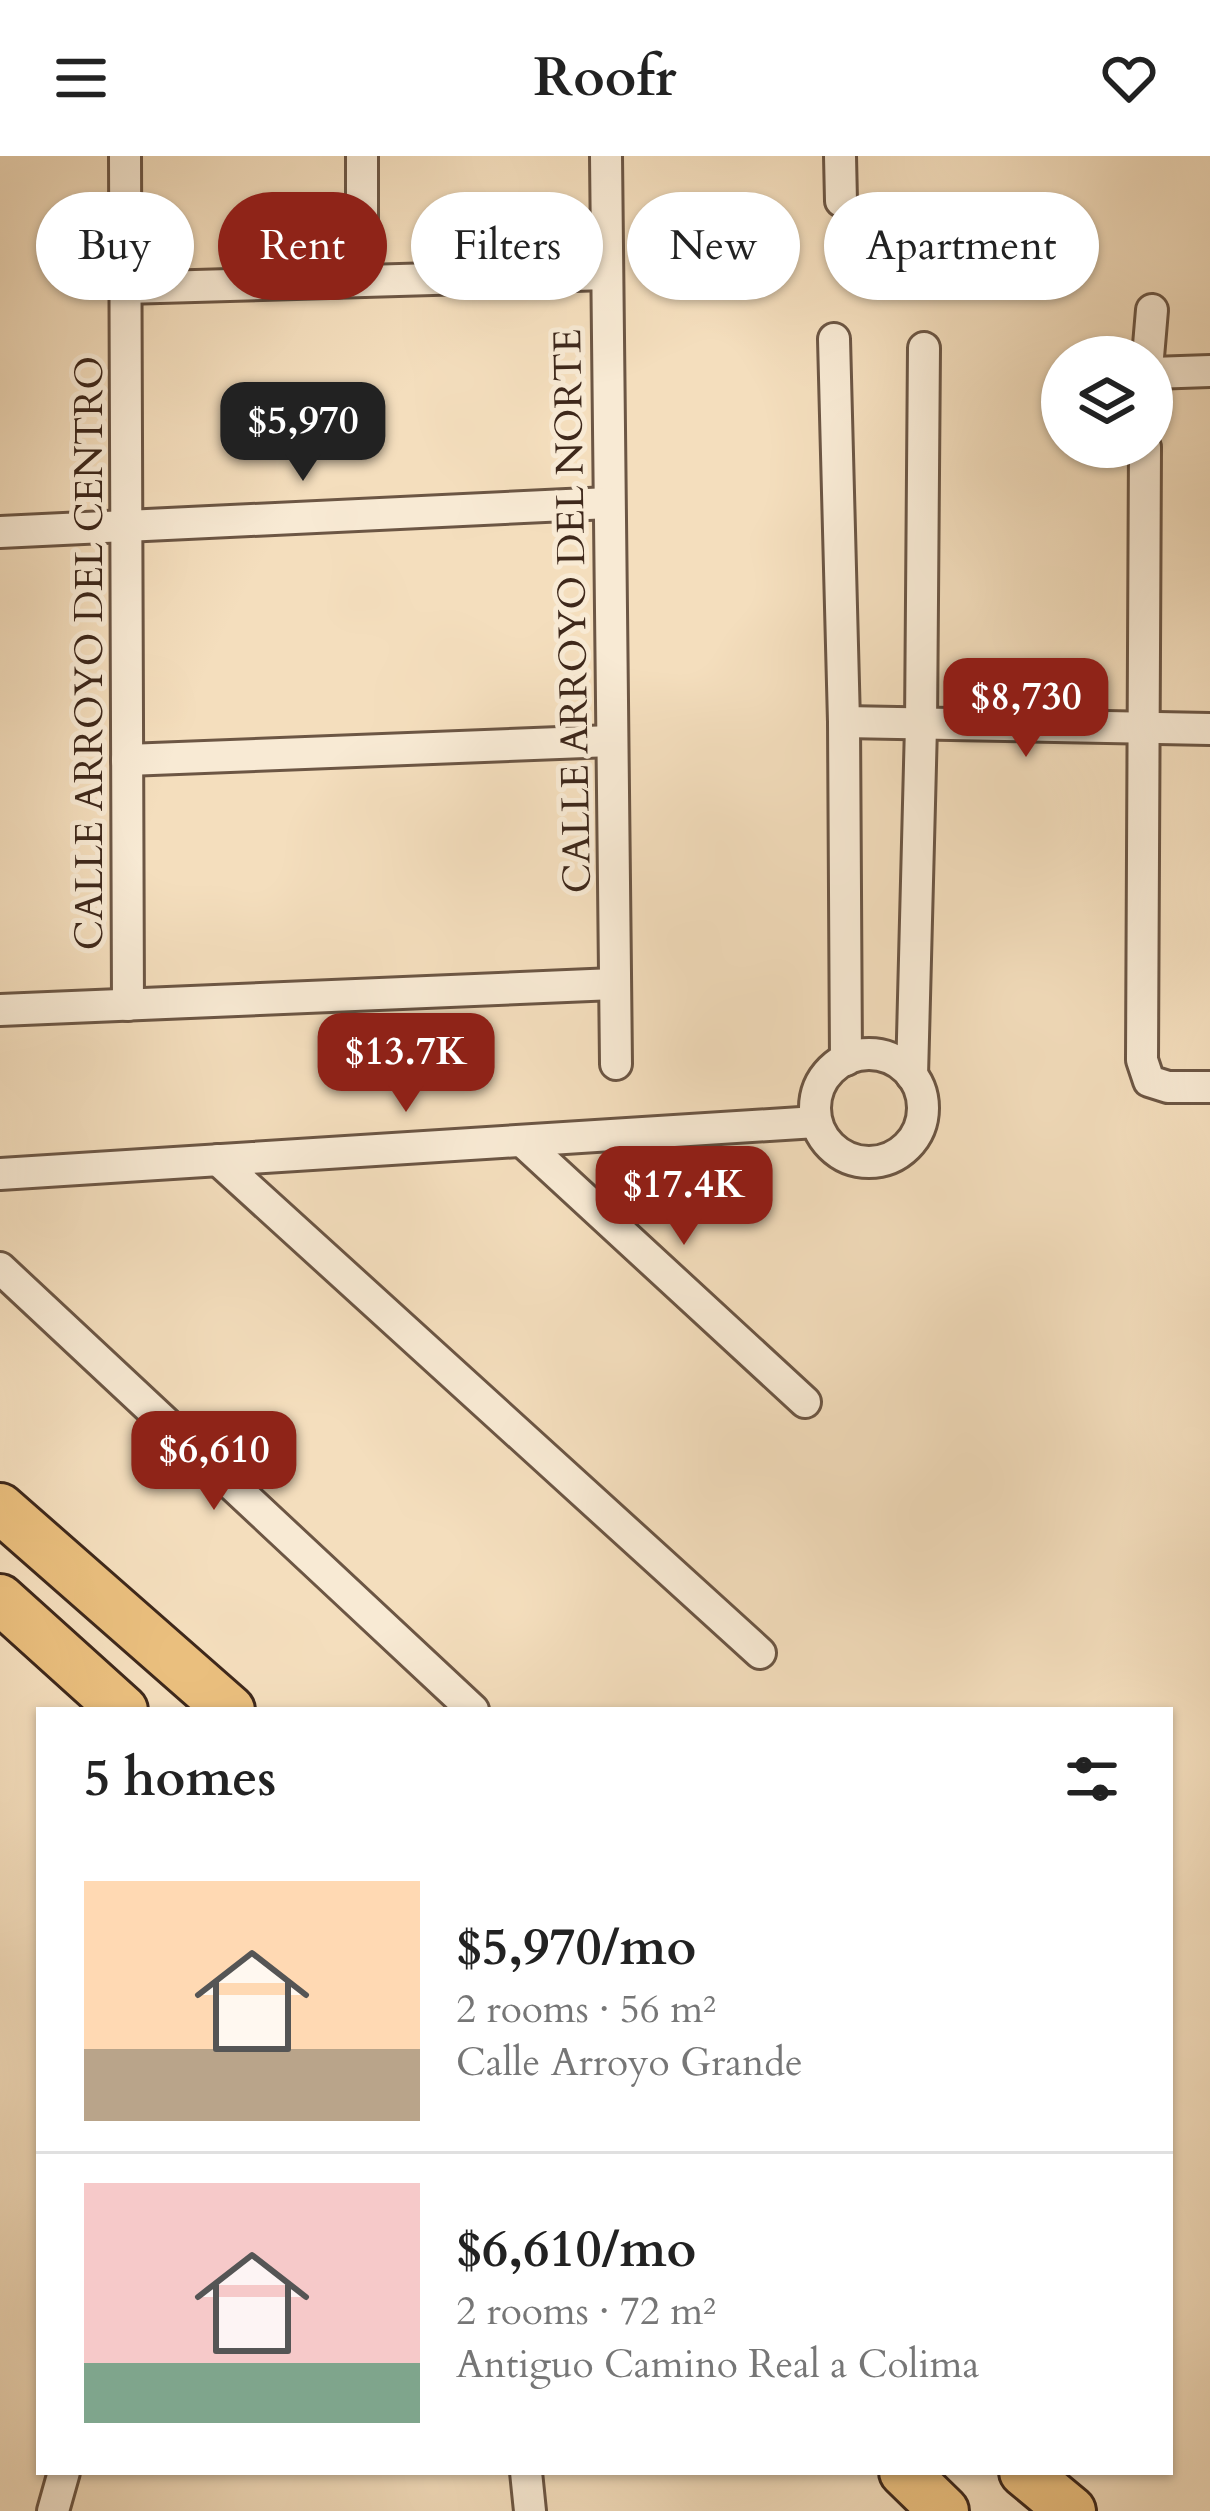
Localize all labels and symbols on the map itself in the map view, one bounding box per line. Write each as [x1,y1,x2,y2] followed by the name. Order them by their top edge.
[541,328,604,894] street label: CALLE ARROYO DEL NORTE
[63,356,116,950] street label: CALLE ARROYO DEL CENTRO
[205,382,401,484] pin: $5,970
[928,658,1124,760] pin: $8,730
[308,1013,504,1115] pin: $13.7K
[586,1146,782,1248] pin: $17.4K
[116,1411,312,1513] pin: $6,610

